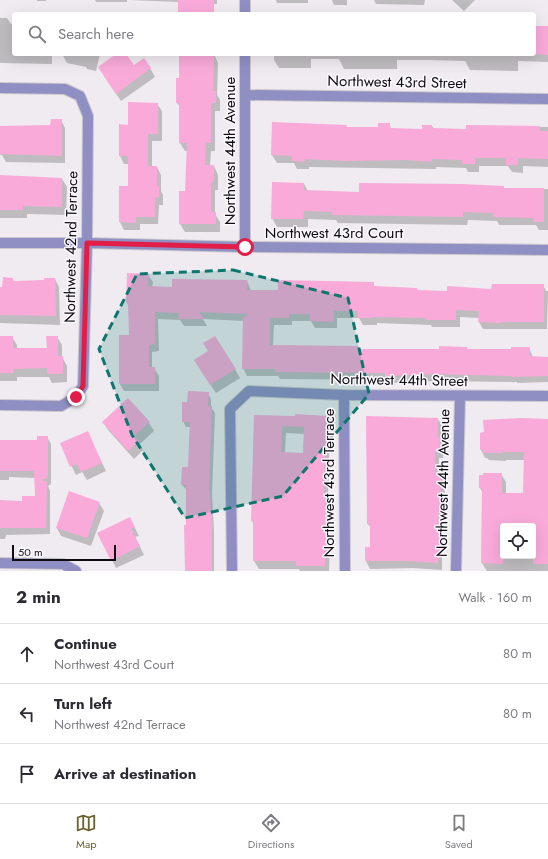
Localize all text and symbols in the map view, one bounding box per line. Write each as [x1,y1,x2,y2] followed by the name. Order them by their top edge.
[12,12,536,56] search box
[26,23,48,45] icon: search
[58,23,134,45] text: Search here
[327,70,467,94] street label: Northwest 43rd Street
[219,77,241,225] street label: Northwest 44th Avenue
[59,171,83,323] street label: Northwest 42nd Terrace
[265,222,404,244] street label: Northwest 43rd Court
[236,238,254,256] route start
[330,368,468,392] street label: Northwest 44th Street
[67,388,85,406] route end
[318,408,340,557] street label: Northwest 43rd Terrace
[431,408,455,557] street label: Northwest 44th Avenue
[500,523,536,559] map controls
[500,523,536,559] button: locate
[12,543,116,562] scale bar
[18,544,43,560] text: 50 m
[16,585,61,609] text: 2 min
[459,588,532,607] text: Walk · 160 m
[54,633,117,655] text: Continue
[16,643,38,665] icon: ahead
[503,644,532,663] text: 80 m
[54,655,174,674] text: Northwest 43rd Court
[54,693,112,715] text: Turn left
[16,703,38,725] icon: left
[503,704,532,723] text: 80 m
[54,715,186,734] text: Northwest 42nd Terrace
[16,763,38,785] icon: arrive
[54,763,196,785] text: Arrive at destination
[75,812,97,852] tab: Map
[248,812,294,852] tab: Directions
[445,812,473,852] tab: Saved

